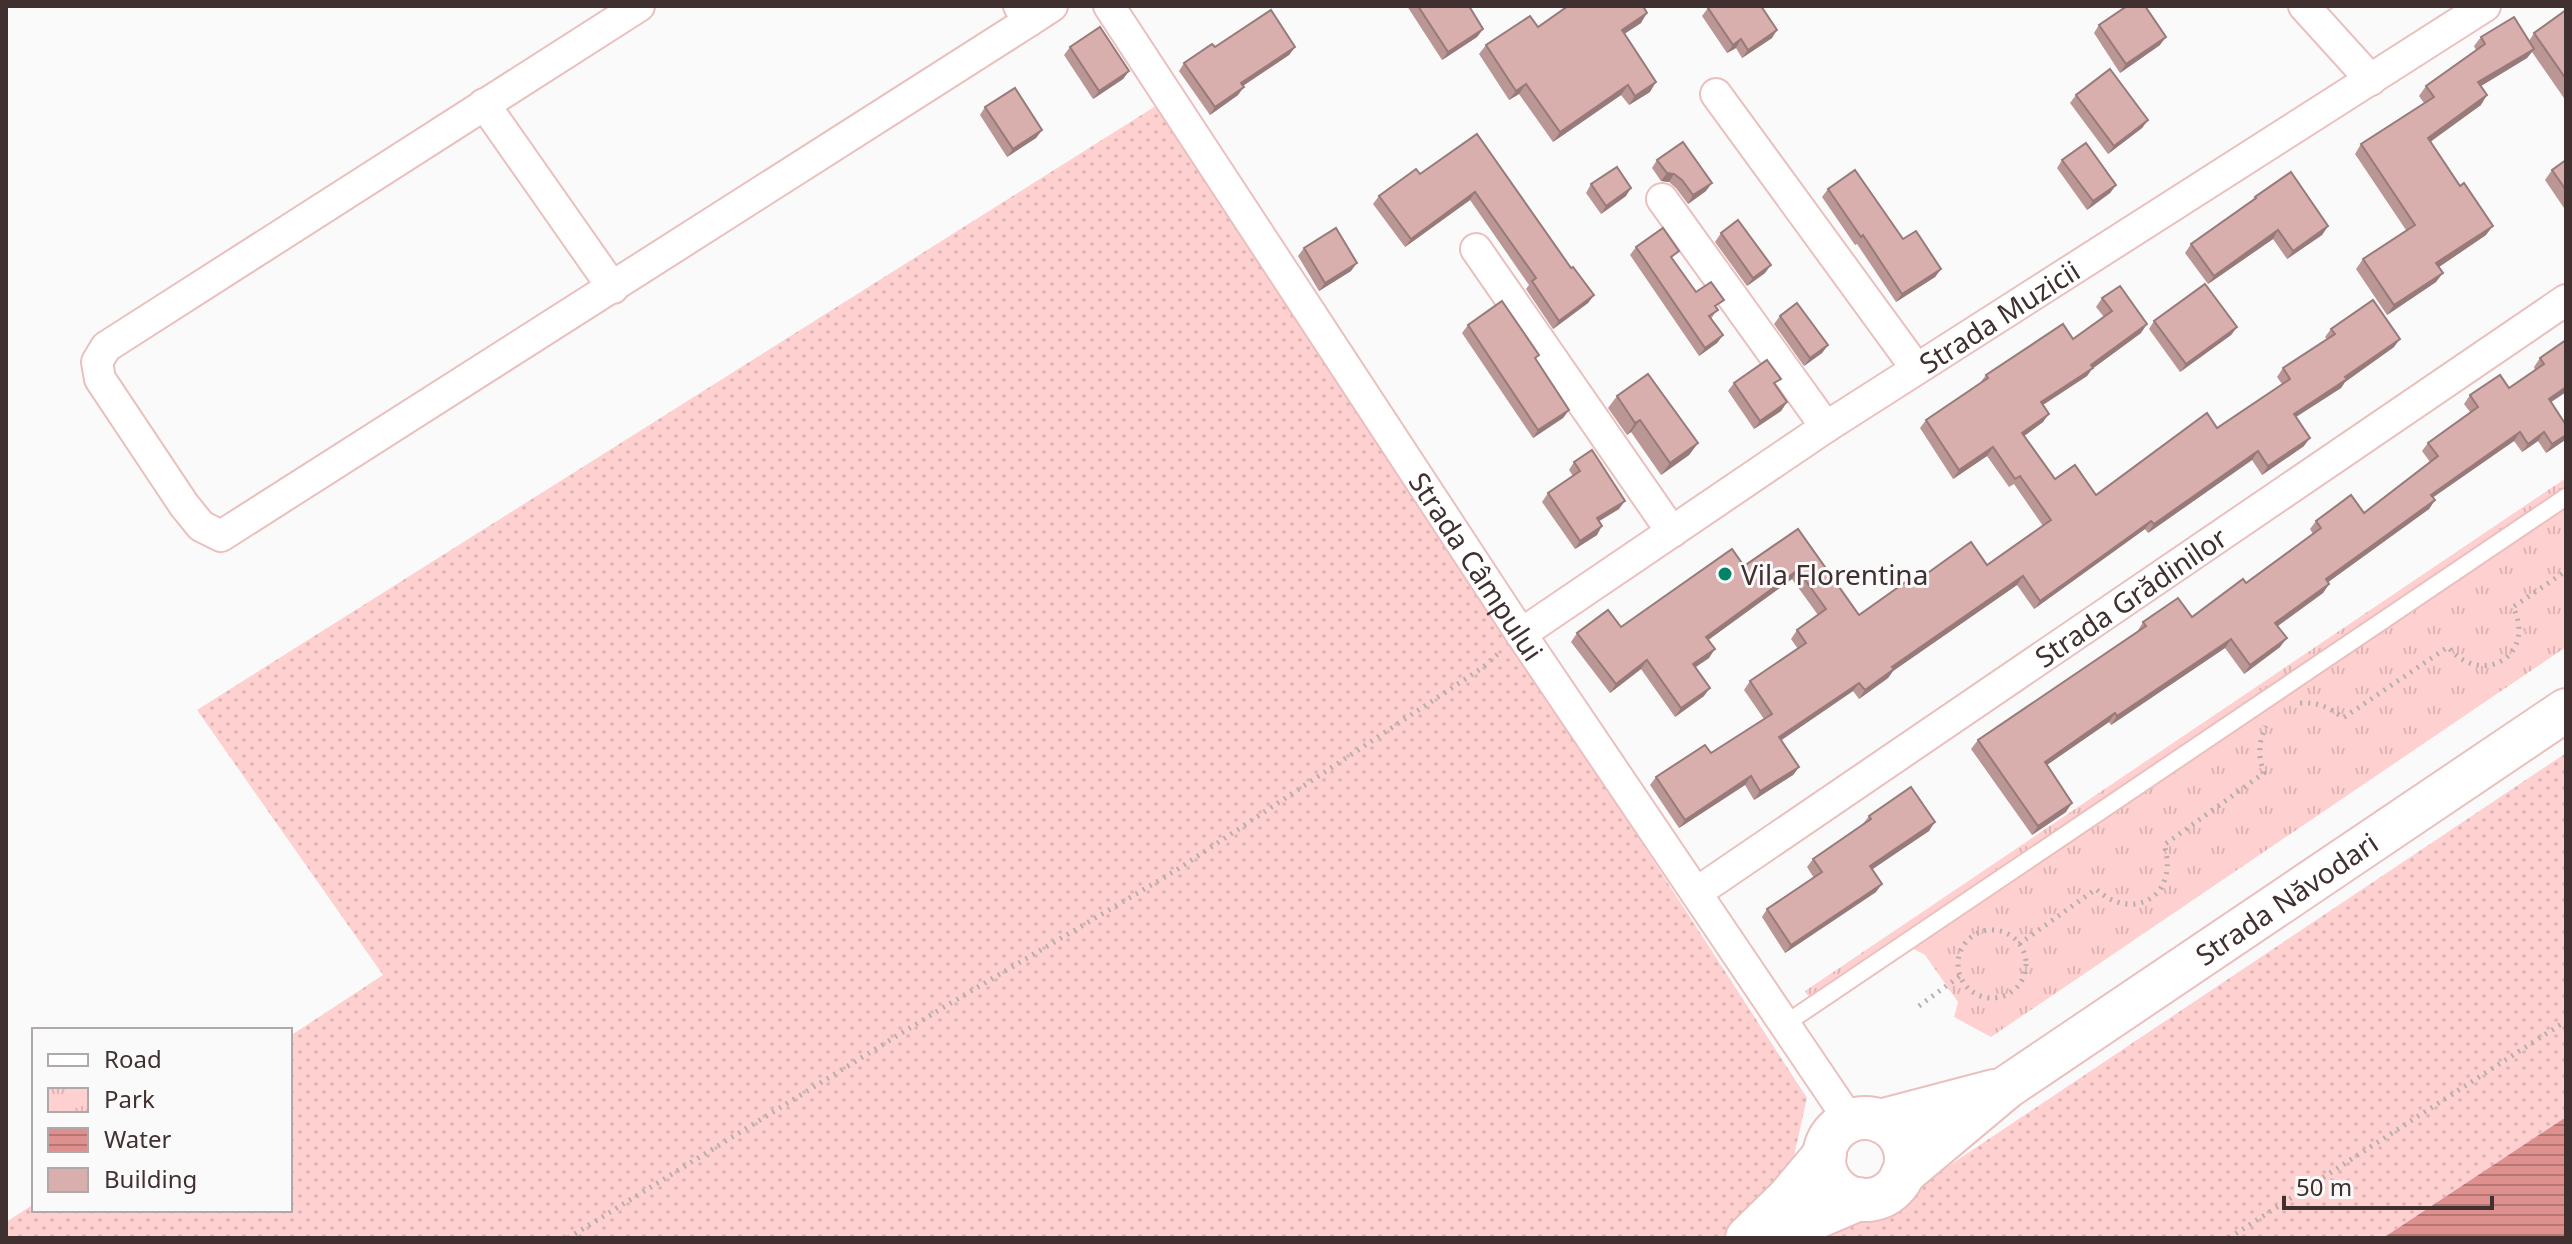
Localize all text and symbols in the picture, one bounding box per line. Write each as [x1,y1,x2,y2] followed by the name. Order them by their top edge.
[1912,251,2087,382] street label: Strada Muzicii
[1401,464,1552,668] street label: Strada Câmpului
[2027,518,2234,676] street label: Strada Grădinilor
[1741,555,1928,593] place label: Vila Florentina
[1716,565,1734,583] marker: Vila Florentina
[2188,823,2385,974] street label: Strada Năvodari
[32,1028,292,1212] legend
[104,1042,162,1075] text: Road
[104,1082,155,1115] text: Park
[104,1122,172,1155] text: Water
[2284,1160,2492,1210] scale bar
[104,1162,197,1195] text: Building
[2296,1170,2352,1203] text: 50 m

